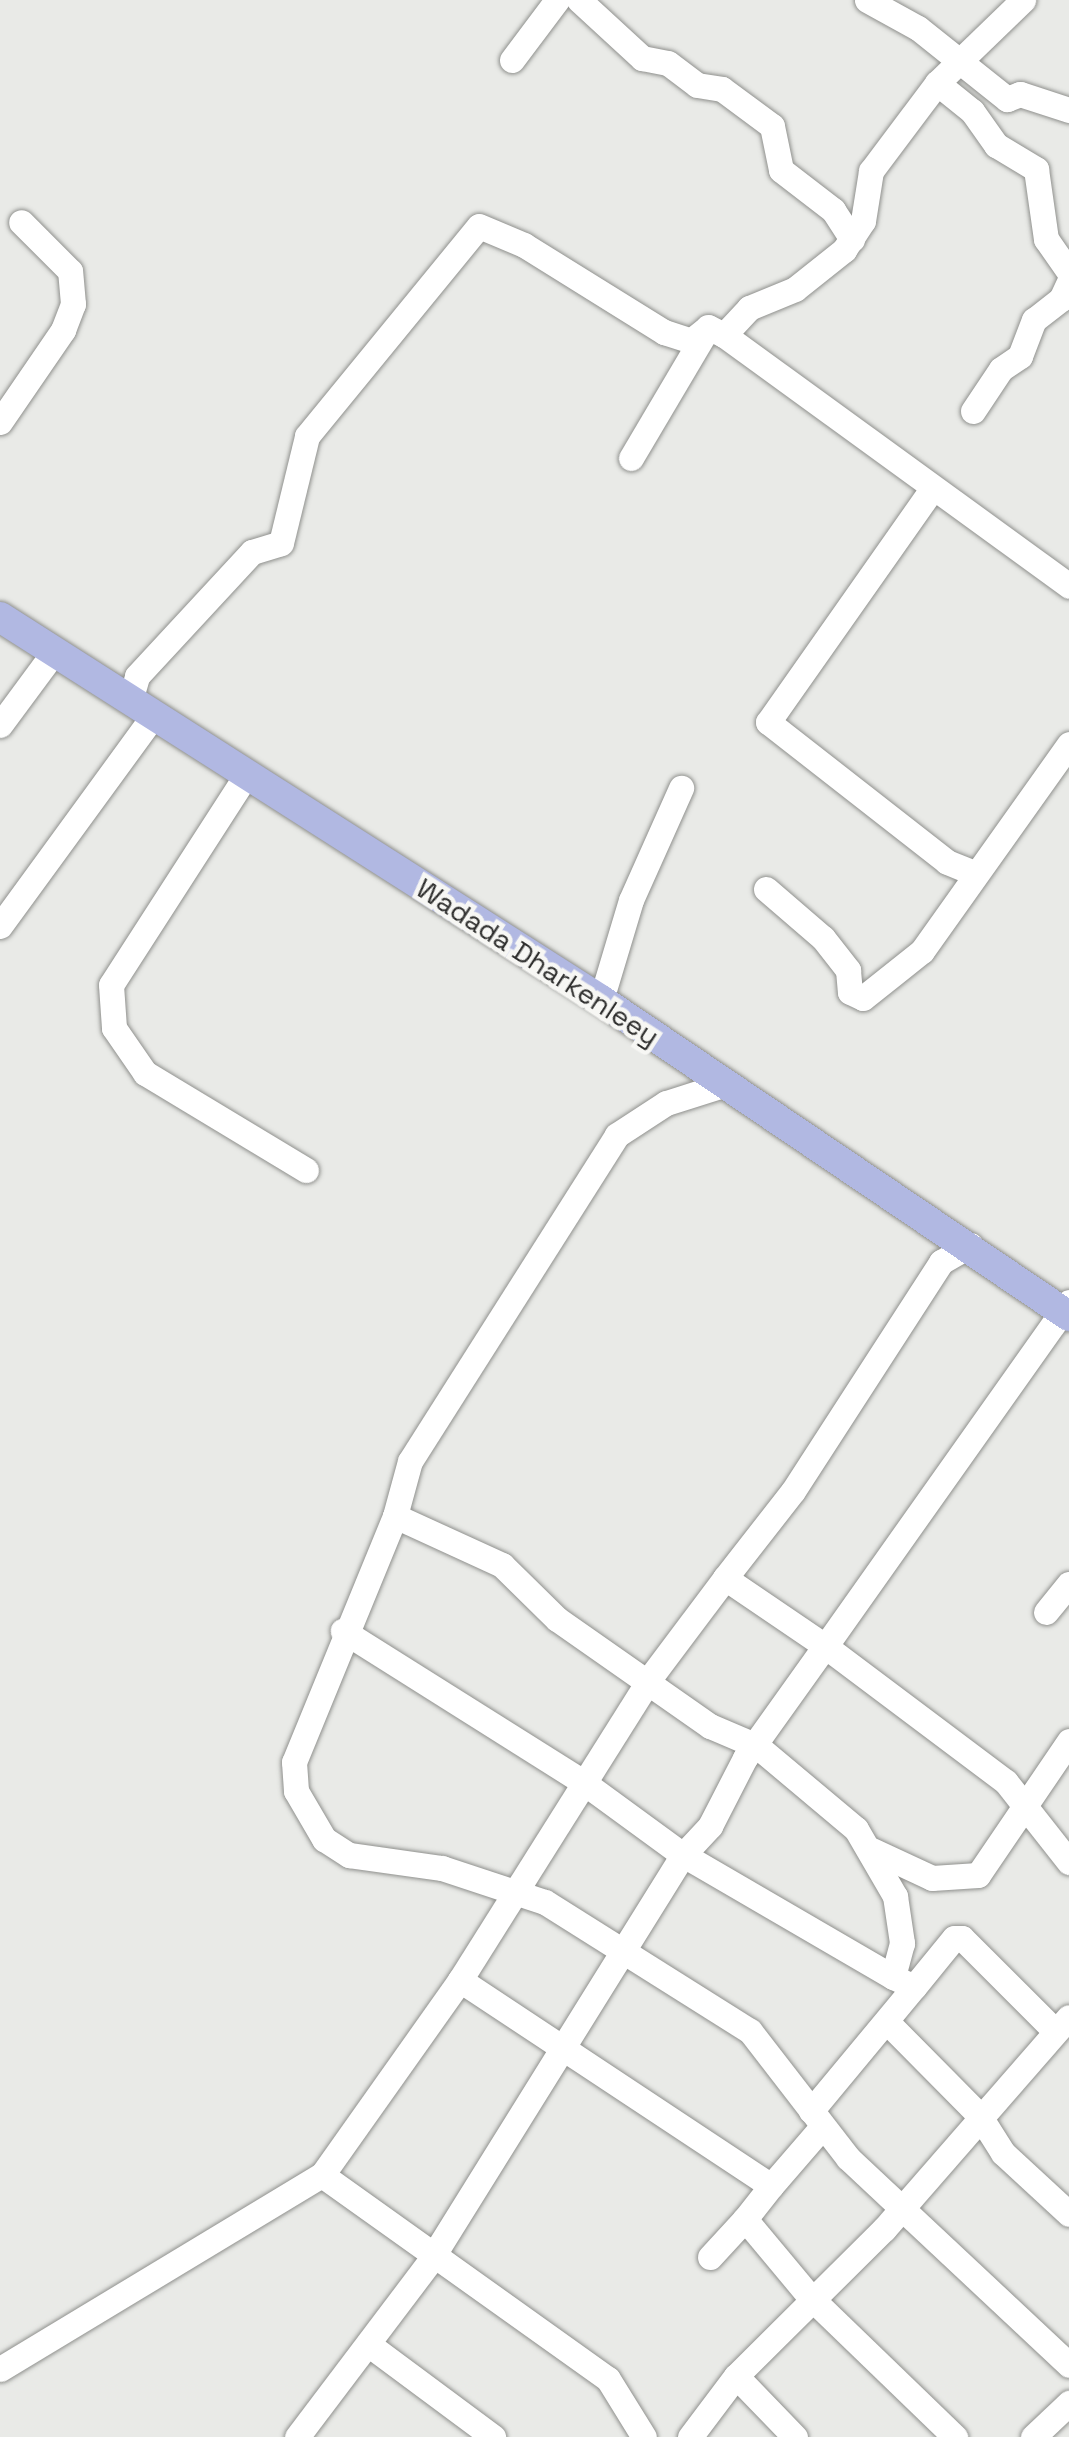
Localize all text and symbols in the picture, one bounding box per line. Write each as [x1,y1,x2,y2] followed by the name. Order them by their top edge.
[410,871,666,1053] street label: Wadada Dharkenleey

